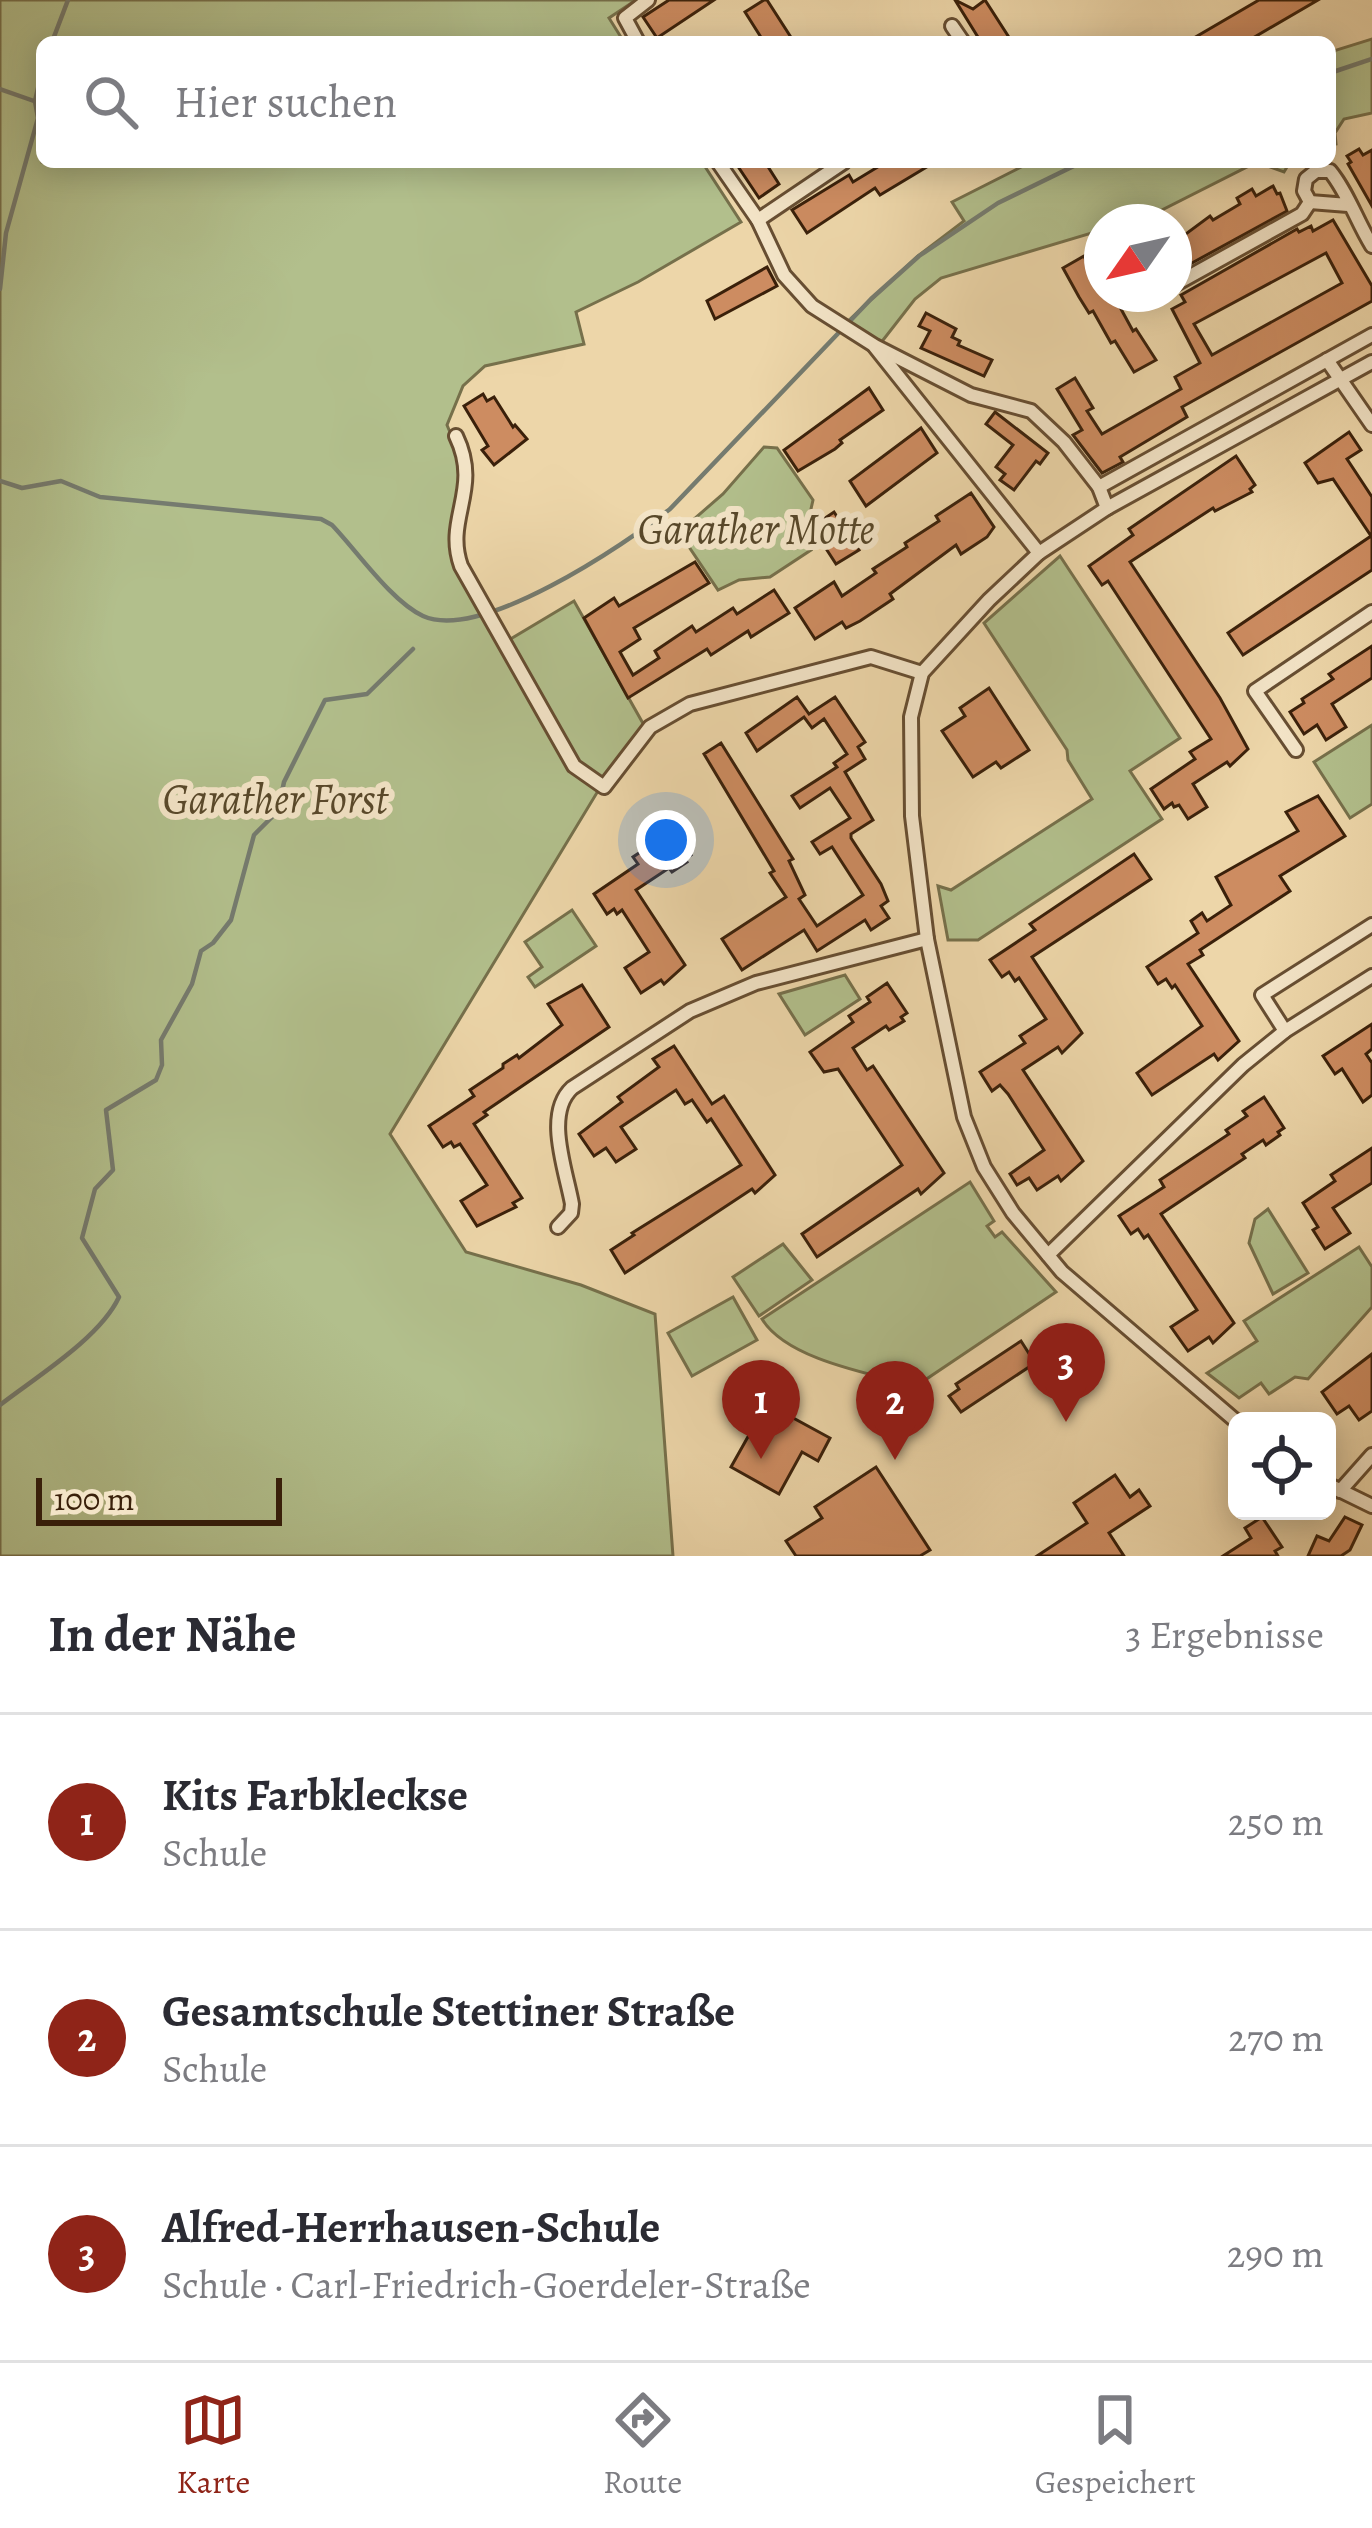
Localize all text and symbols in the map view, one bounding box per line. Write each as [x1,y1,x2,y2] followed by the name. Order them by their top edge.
[36,36,1336,168] search box
[78,69,144,135] icon: search
[174,71,397,133] text: Hier suchen
[1084,204,1192,312] north arrow
[637,500,875,557] park label: Garather Motte
[163,770,389,827] park label: Garather Forst
[636,810,696,870] your location
[1027,1323,1105,1422] pin: 3
[722,1360,800,1459] pin: 1
[856,1361,934,1460] pin: 2
[1228,1412,1336,1520] map controls
[1228,1412,1336,1520] button: locate
[36,1472,282,1525] scale bar
[54,1476,134,1521] text: 100 m
[48,1599,297,1669] text: In der Nähe
[1125,1608,1324,1661] text: 3 Ergebnisse
[162,1764,468,1826] text: Kits Farbkleckse
[80,1795,94,1848] text: 1
[1228,1795,1324,1848] text: 250 m
[162,1826,267,1879] text: Schule
[162,1980,735,2042] text: Gesamtschule Stettiner Straße
[78,2011,96,2064] text: 2
[1228,2011,1324,2064] text: 270 m
[162,2042,267,2095] text: Schule
[162,2196,660,2258] text: Alfred-Herrhausen-Schule
[79,2227,95,2280] text: 3
[1227,2227,1324,2280] text: 290 m
[162,2258,811,2311] text: Schule · Carl-Friedrich-Goerdeler-Straße
[176,2387,250,2504] tab: Karte
[603,2387,682,2504] tab: Route
[1035,2387,1196,2504] tab: Gespeichert

